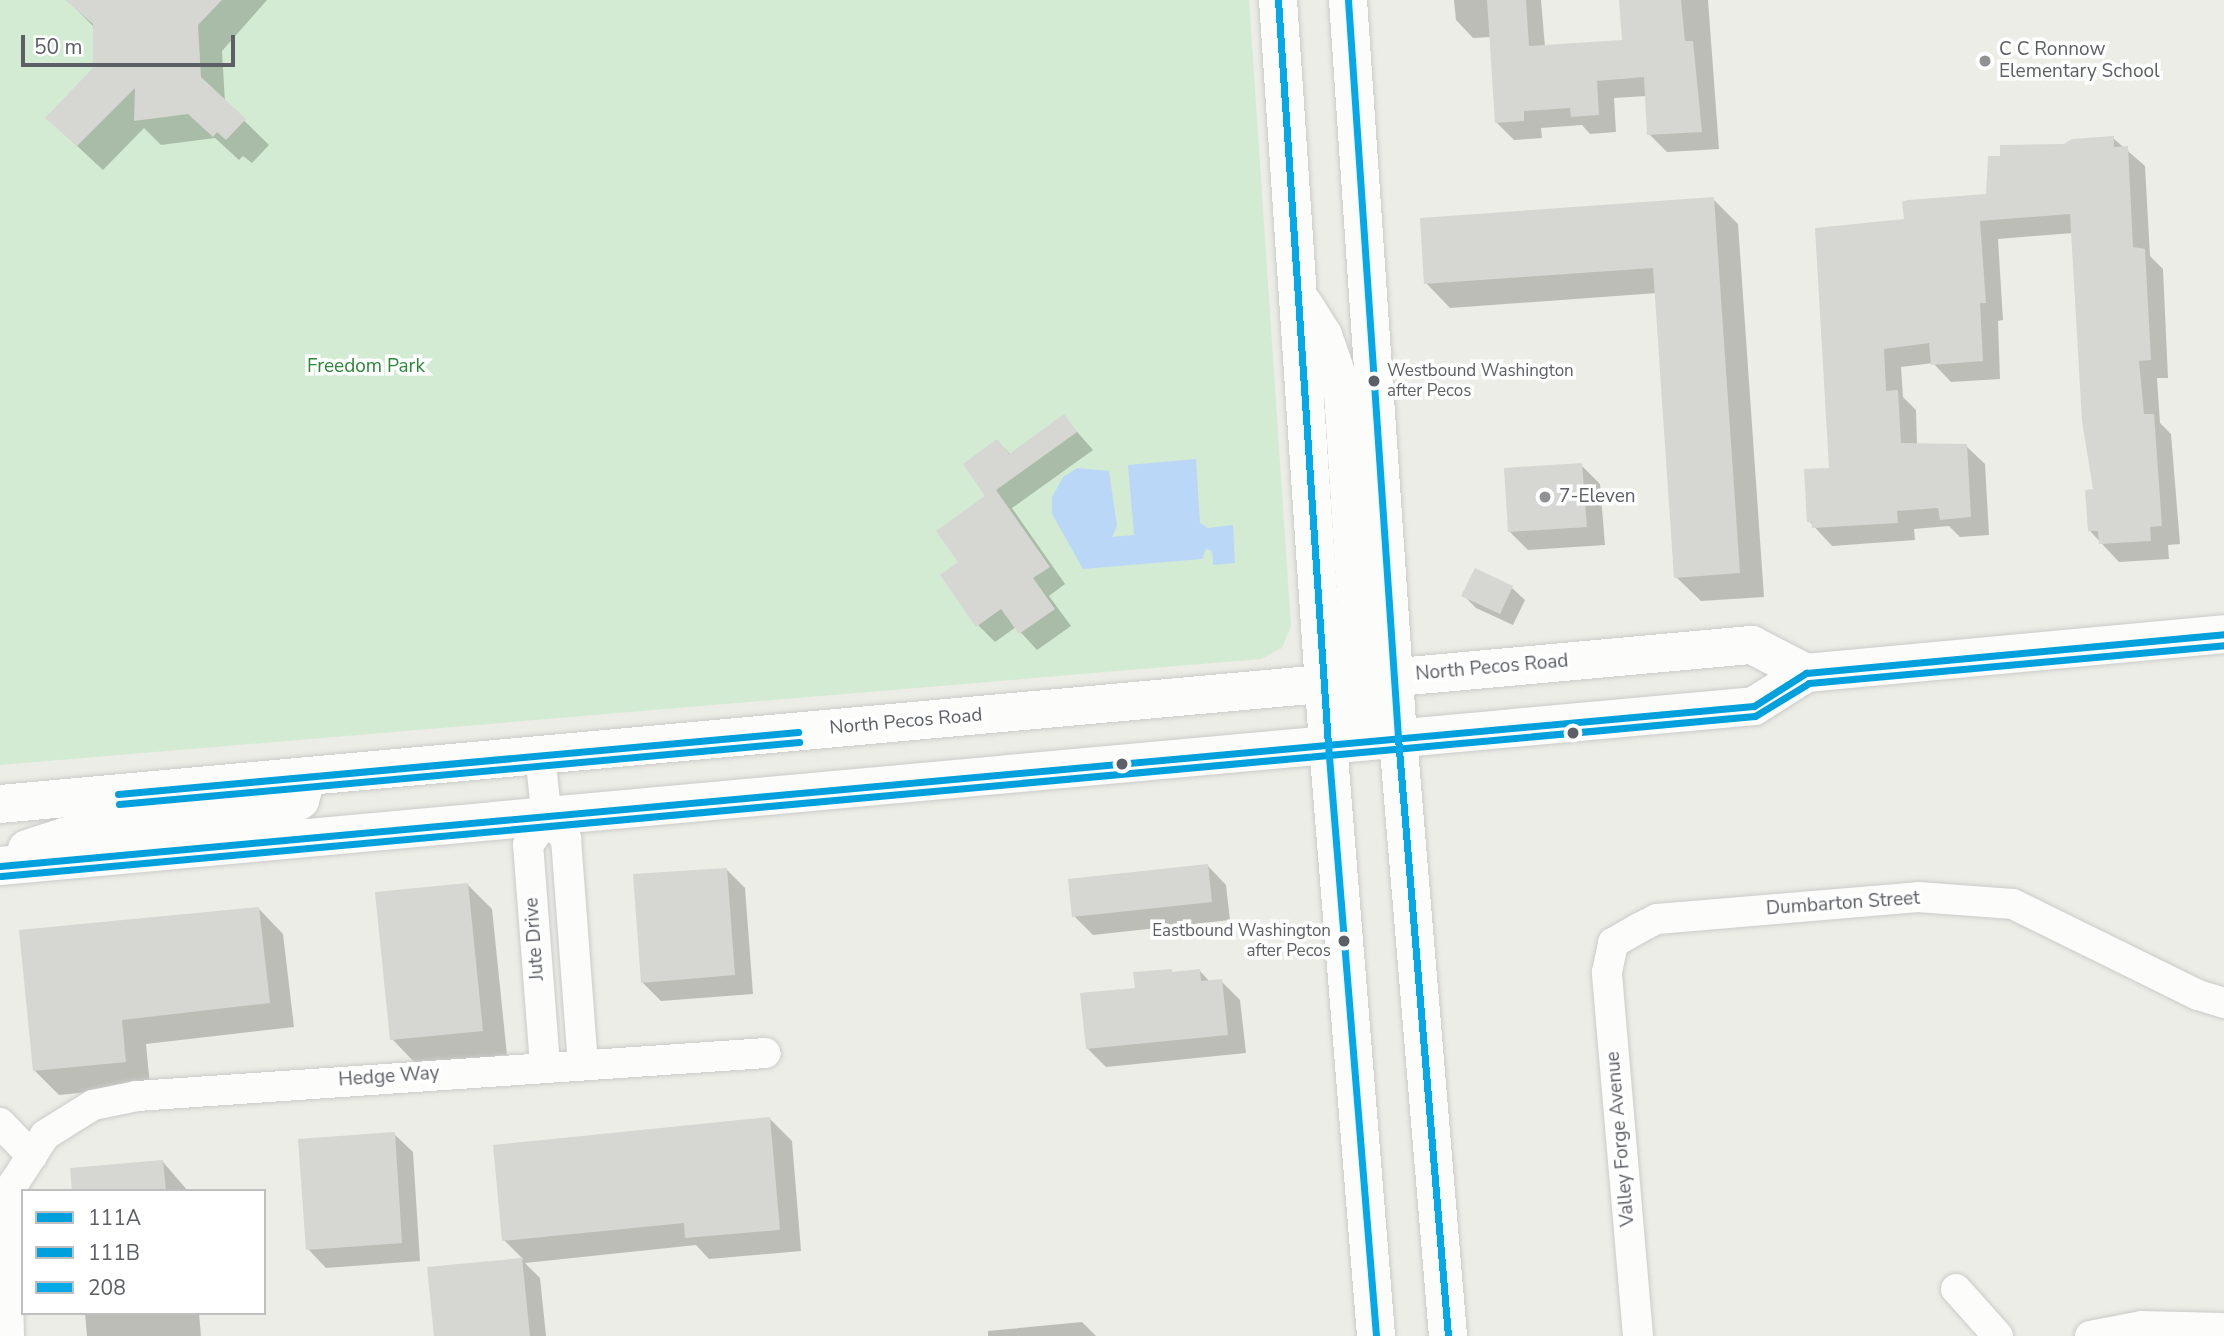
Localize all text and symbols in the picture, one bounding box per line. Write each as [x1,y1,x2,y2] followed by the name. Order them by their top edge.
[24,21,238,65] scale bar
[34,33,83,61] text: 50 m
[1999,39,2160,83] place label: C C Ronnow Elementary School
[1977,53,1993,69] marker: C C Ronnow Elementary School
[307,356,425,378] park label: Freedom Park
[1387,361,1574,401] place label: Westbound Washington after Pecos
[1367,374,1381,388] marker: Westbound Washington after Pecos
[1559,486,1636,508] place label: 7-Eleven
[1537,489,1553,505] marker: 7-Eleven
[1415,650,1569,686] street label: North Pecos Road
[829,704,983,740] street label: North Pecos Road
[1566,726,1580,740] unlabelled marker
[1115,757,1129,771] unlabelled marker
[1765,887,1921,921] street label: Dumbarton Street
[521,897,549,981] street label: Jute Drive
[1152,921,1331,961] place label: Eastbound Washington after Pecos
[1337,934,1351,948] marker: Eastbound Washington after Pecos
[1602,1050,1640,1228] street label: Valley Forge Avenue
[338,1062,440,1092] street label: Hedge Way
[21,1189,266,1315] legend
[88,1204,141,1232] text: 111A
[88,1239,140,1267] text: 111B
[88,1274,126,1302] text: 208

